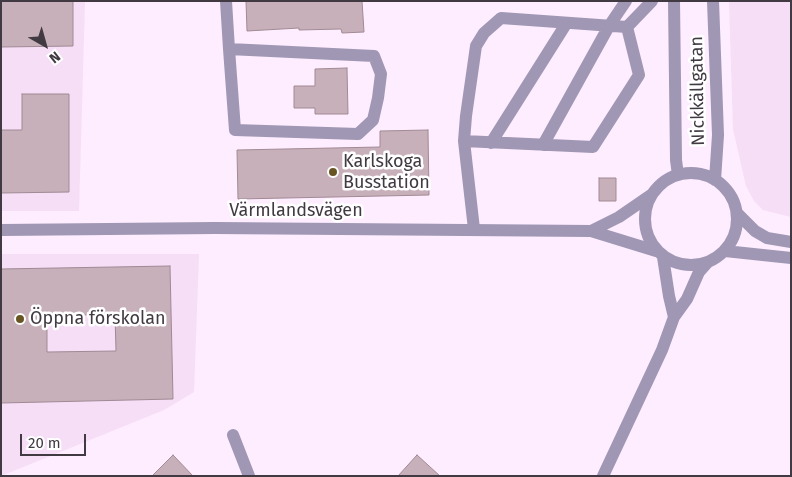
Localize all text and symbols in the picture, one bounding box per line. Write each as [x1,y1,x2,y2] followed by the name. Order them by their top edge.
[20,20,70,70] north arrow
[686,36,710,146] street label: Nickkällgatan
[46,48,63,67] text: N
[343,151,430,193] place label: Karlskoga Busstation
[327,166,339,178] marker: Karlskoga Busstation
[229,200,363,222] street label: Värmlandsvägen
[30,308,165,330] place label: Öppna förskolan
[14,313,26,325] marker: Öppna förskolan
[22,424,89,456] scale bar
[28,434,61,452] text: 20 m

